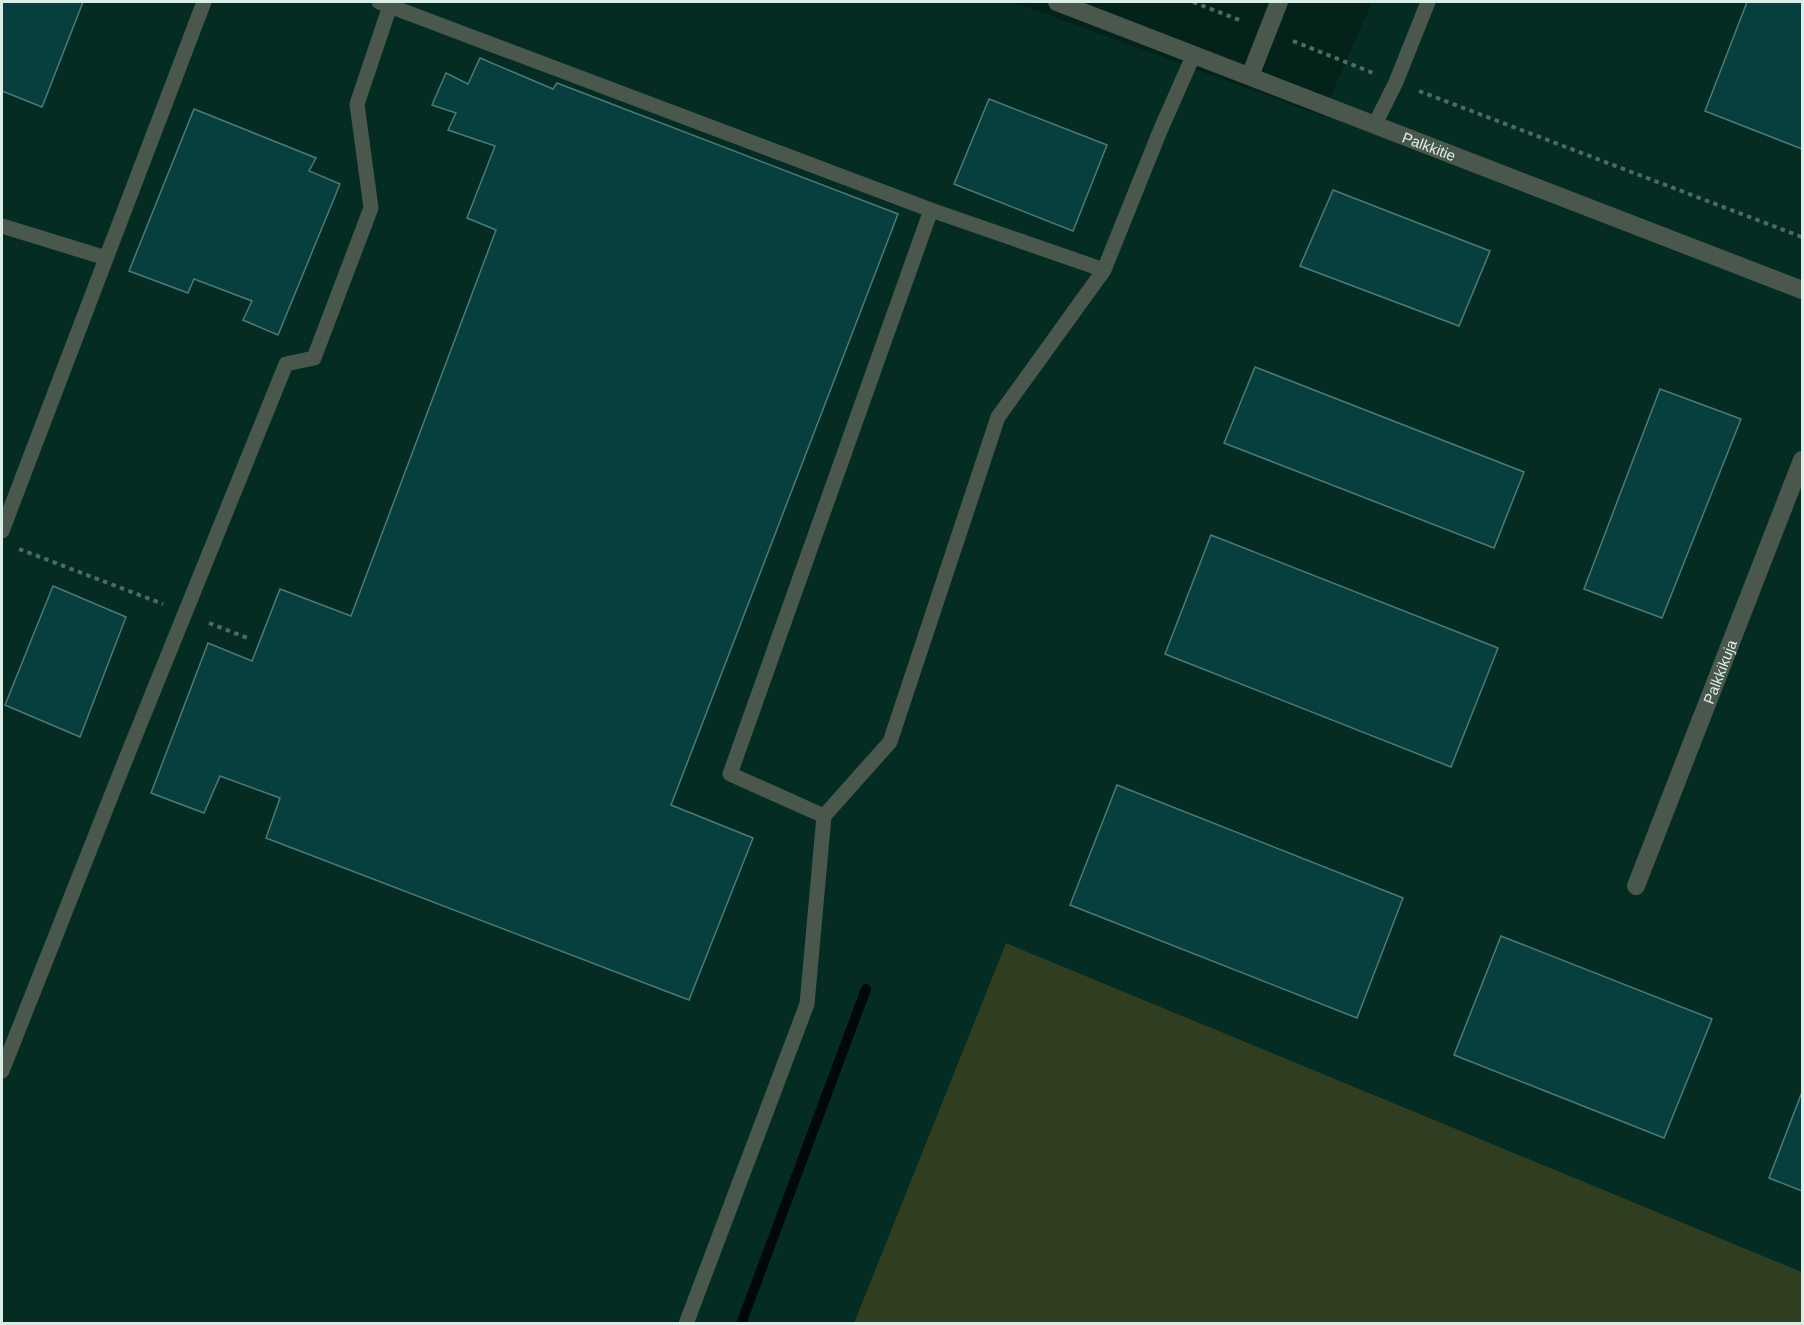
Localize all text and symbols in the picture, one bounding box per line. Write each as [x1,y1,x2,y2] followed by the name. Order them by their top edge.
[1400,128,1458,164] street label: Palkkitie
[1699,637,1740,706] street label: Palkkikuja

